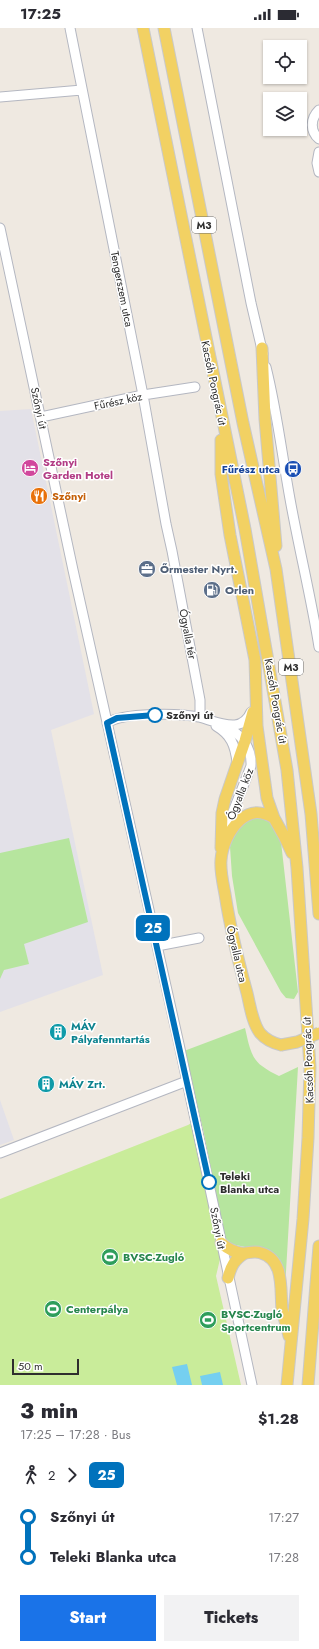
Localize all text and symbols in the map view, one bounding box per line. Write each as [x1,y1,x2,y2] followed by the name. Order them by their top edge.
[20,3,61,25] text: 17:25
[263,40,307,136] map controls
[263,40,307,84] button: locate
[263,92,307,136] button: layers
[192,217,216,233] road number: M3
[107,250,137,328] street label: Tengerszem utca
[197,339,231,427] street label: Kacsóh Pongrác út
[27,386,51,431] street label: Szőnyi út
[92,388,144,414] street label: Fűrész köz
[43,454,113,483] place label: Szőnyi Garden Hotel
[20,458,40,478] hotel icon: Szőnyi Garden Hotel
[283,459,303,479] bus stop icon: Fűrész utca
[222,461,280,477] place label: Fűrész utca
[29,486,49,506] restaurant icon: Szőnyi
[52,488,86,504] place label: Szőnyi
[137,559,157,579] office icon: Őrmester Nyrt.
[160,561,238,577] place label: Őrmester Nyrt.
[202,580,222,600] fuel station icon: Orlen
[225,582,254,598] place label: Orlen
[175,608,201,661] street label: Ógyalla tér
[261,657,291,745] street label: Kacsóh Pongrác út
[279,659,303,675] road number: M3
[147,707,163,723] marker: Szőnyi út
[166,707,214,723] place label: Szőnyi út
[223,766,257,822] street label: Ógyalla köz
[135,915,171,941] line badge: 25
[144,918,162,938] text: 25
[223,924,251,984] street label: Ógyalla utca
[298,1016,317,1103] street label: Kacsóh Pongrác út
[71,1018,150,1047] place label: MÁV Pályafenntartás
[48,1022,68,1042] building icon: MÁV Pályafenntartás
[36,1074,56,1094] building icon: MÁV Zrt.
[59,1076,106,1092] place label: MÁV Zrt.
[220,1168,279,1197] place label: Teleki Blanka utca
[201,1174,217,1190] marker: Teleki Blanka utca
[206,1206,230,1251] street label: Szőnyi út
[100,1247,120,1267] sports icon: BVSC-Zugló
[123,1249,185,1265] place label: BVSC-Zugló
[43,1299,63,1319] sports icon: Centerpálya
[66,1301,128,1317] place label: Centerpálya
[221,1306,291,1335] place label: BVSC-Zugló Sportcentrum
[198,1310,218,1330] sports icon: BVSC-Zugló Sportcentrum
[12,1357,79,1376] scale bar
[18,1358,43,1374] text: 50 m
[20,1394,78,1426] text: 3 min
[258,1408,299,1430] text: $1.28
[20,1425,131,1444] text: 17:25 – 17:28 · Bus
[20,1464,42,1486] icon: walk
[61,1464,83,1486] icon: forward
[97,1465,116,1485] text: 25
[48,1466,55,1485] text: 2
[50,1506,114,1528] text: Szőnyi út
[268,1508,299,1527] text: 17:27
[50,1546,176,1568] text: Teleki Blanka utca
[268,1548,299,1567] text: 17:28
[20,1595,156,1641] button: Start
[164,1595,299,1641] button: Tickets

